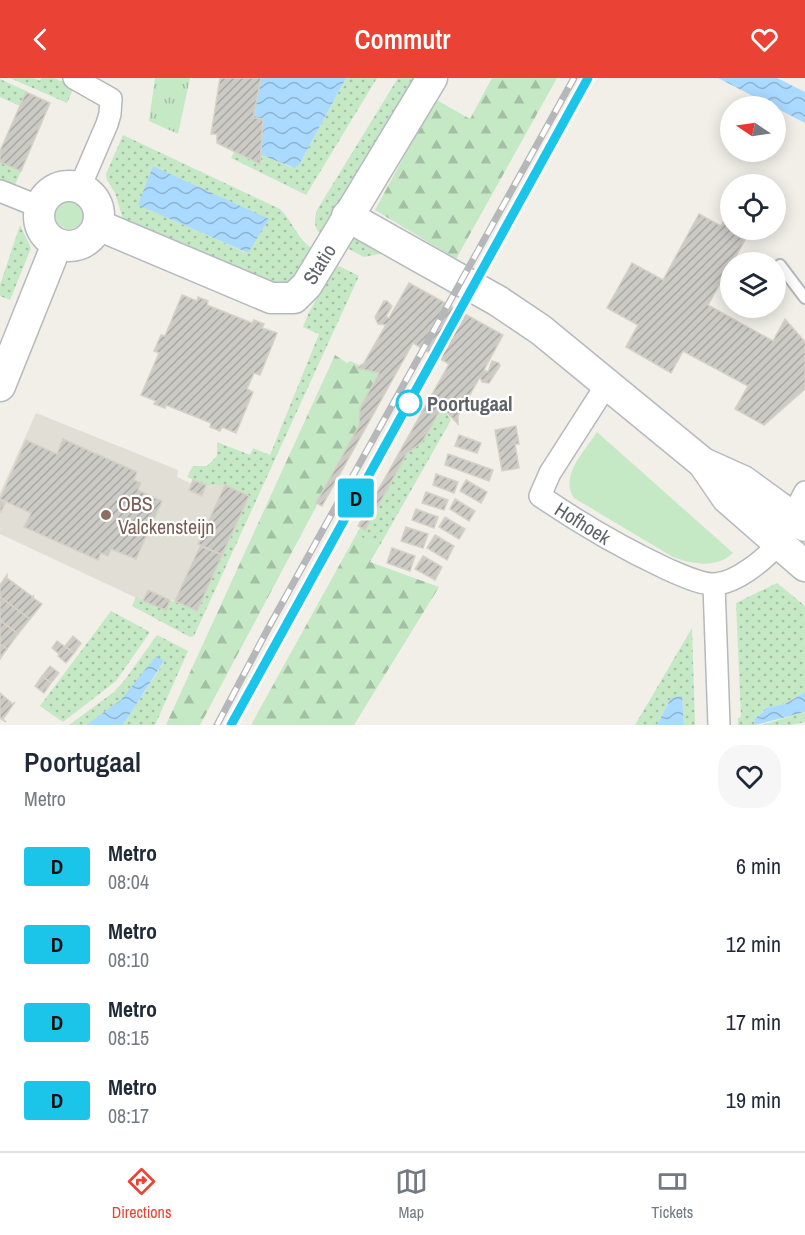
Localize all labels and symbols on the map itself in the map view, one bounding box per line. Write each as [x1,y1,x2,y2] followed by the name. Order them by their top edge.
[720,96,786,162] north arrow
[296,239,342,289] street label: Statio
[396,390,422,416] marker: Poortugaal
[427,390,513,417] place label: Poortugaal
[336,478,376,518] line badge: D
[118,490,214,540] place label: OBS Valckensteijn
[550,495,617,551] street label: Hofhoek
[99,508,113,522] marker: OBS Valckensteijn

